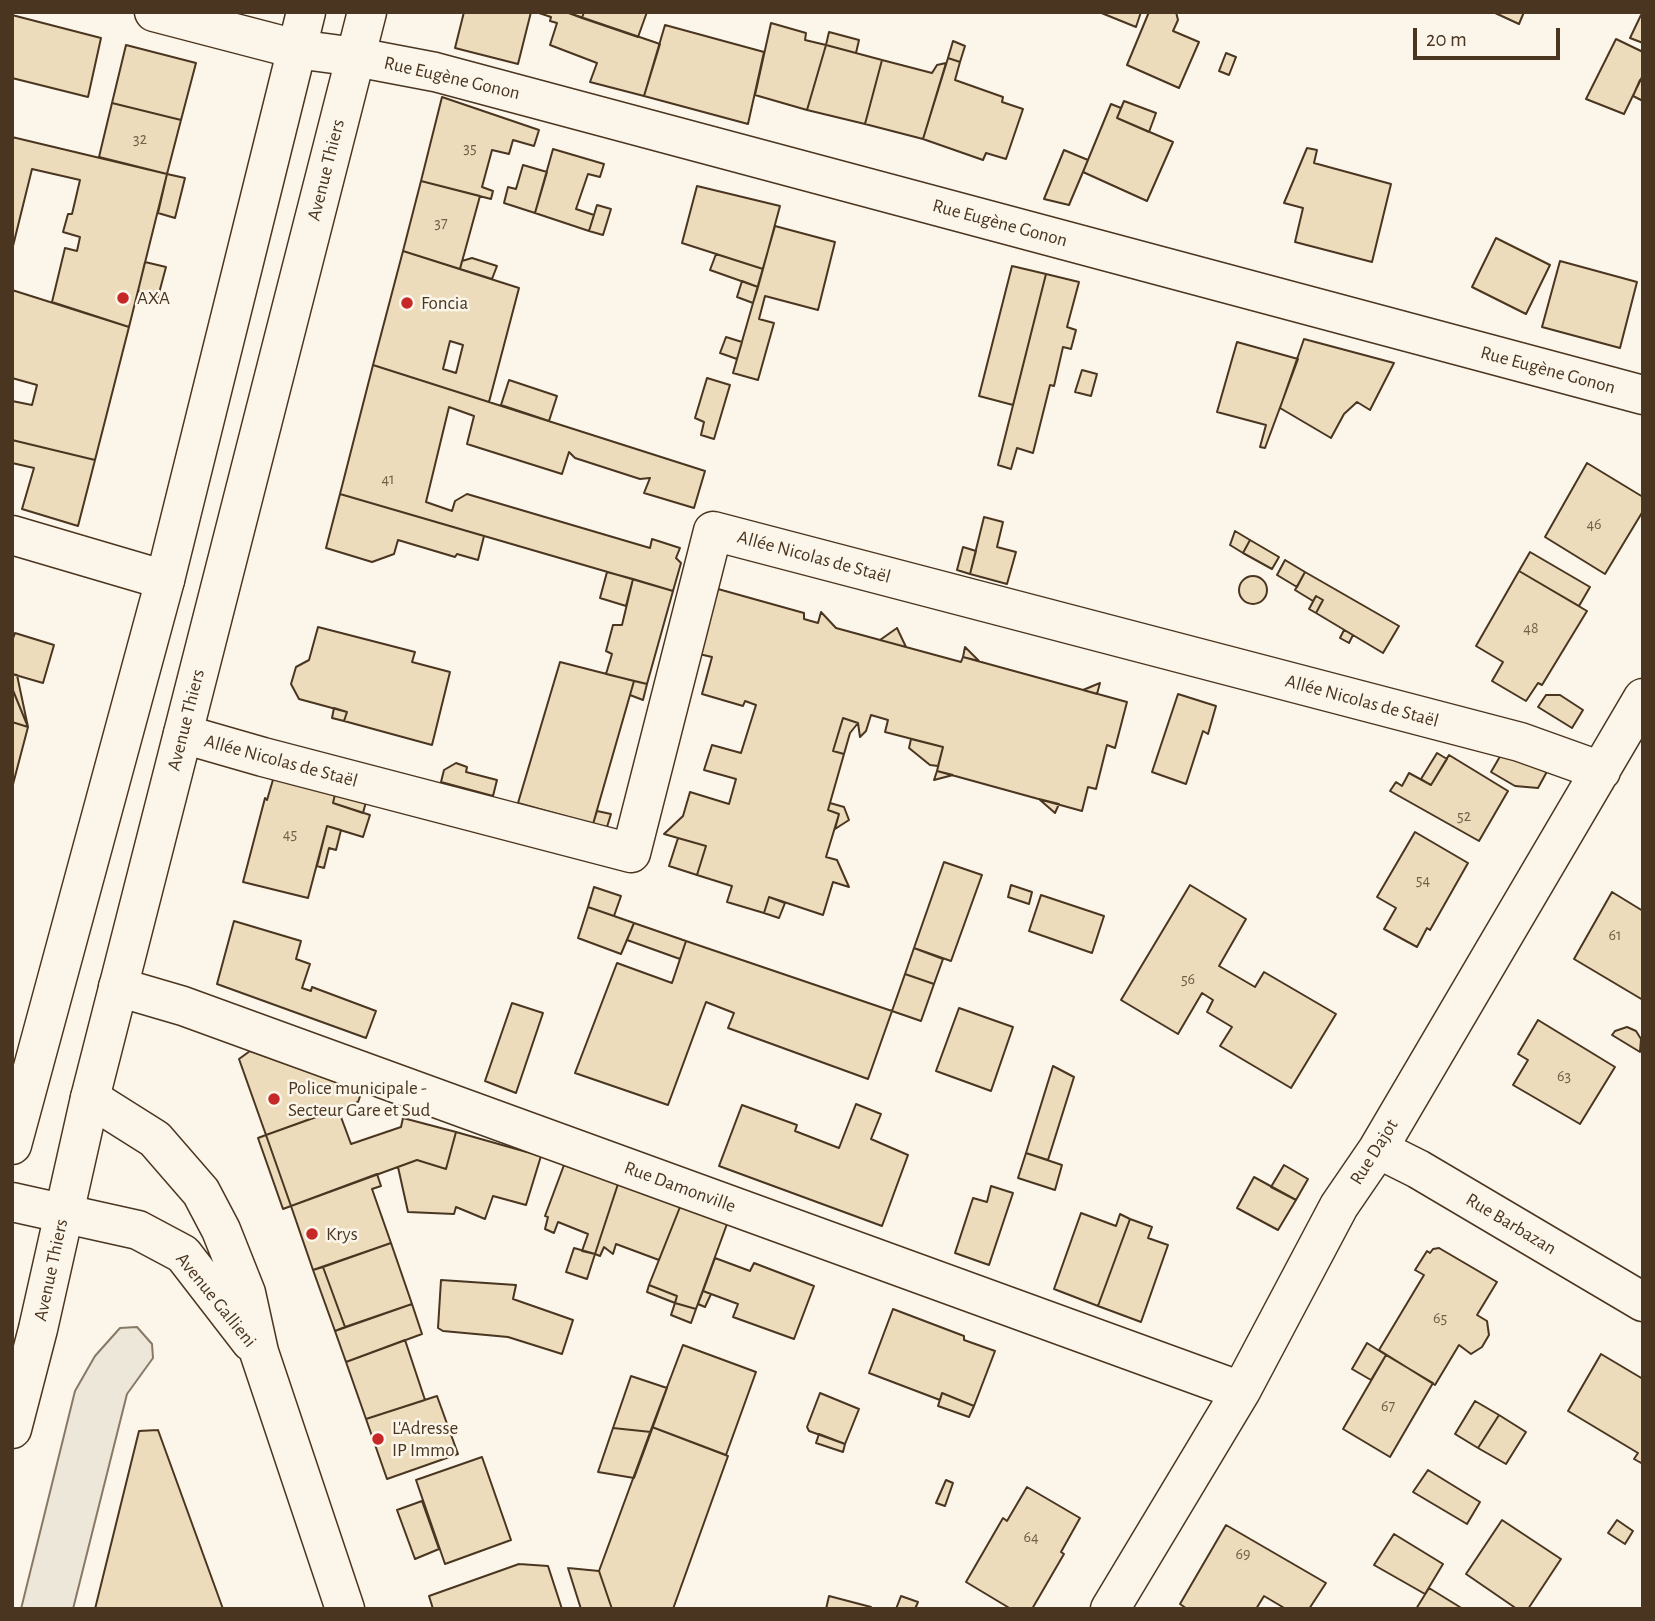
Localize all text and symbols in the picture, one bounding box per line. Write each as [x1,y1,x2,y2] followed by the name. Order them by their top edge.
[1417,14,1564,58] scale bar
[1426,29,1467,50] text: 20 m
[382,51,522,105] street label: Rue Eugène Gonon
[302,117,350,223] street label: Avenue Thiers
[133,129,147,149] house number: 32
[463,138,477,158] house number: 35
[930,194,1070,252] street label: Rue Eugène Gonon
[434,213,448,233] house number: 37
[137,287,170,309] place label: AXA
[115,290,131,306] marker: AXA
[421,292,468,314] place label: Foncia
[399,295,415,311] marker: Foncia
[1478,341,1618,399] street label: Rue Eugène Gonon
[381,469,395,489] house number: 41
[1586,514,1602,534] house number: 46
[735,526,893,588] street label: Allée Nicolas de Staël
[1523,618,1539,638] house number: 48
[162,667,210,773] street label: Avenue Thiers
[1283,670,1441,732] street label: Allée Nicolas de Staël
[202,730,360,792] street label: Allée Nicolas de Staël
[1457,806,1471,826] house number: 52
[283,824,297,844] house number: 45
[1416,870,1430,890] house number: 54
[1608,925,1622,945] house number: 61
[1181,969,1195,989] house number: 56
[1557,1066,1571,1086] house number: 63
[288,1077,430,1121] place label: Police municipale - Secteur Gare et Sud
[266,1091,282,1107] marker: Police municipale - Secteur Gare et Sud
[1345,1115,1403,1189] street label: Rue Dajot
[621,1156,739,1218] street label: Rue Damonville
[1462,1188,1560,1260] street label: Rue Barbazan
[29,1217,73,1323] street label: Avenue Thiers
[326,1223,358,1245] place label: Krys
[304,1226,320,1242] marker: Krys
[171,1248,261,1352] street label: Avenue Gallieni
[1433,1308,1447,1328] house number: 65
[1381,1396,1395,1416] house number: 67
[392,1417,458,1461] place label: L'Adresse IP Immo
[370,1431,386,1447] marker: L'Adresse IP Immo
[1023,1527,1039,1547] house number: 64
[1235,1544,1251,1564] house number: 69

